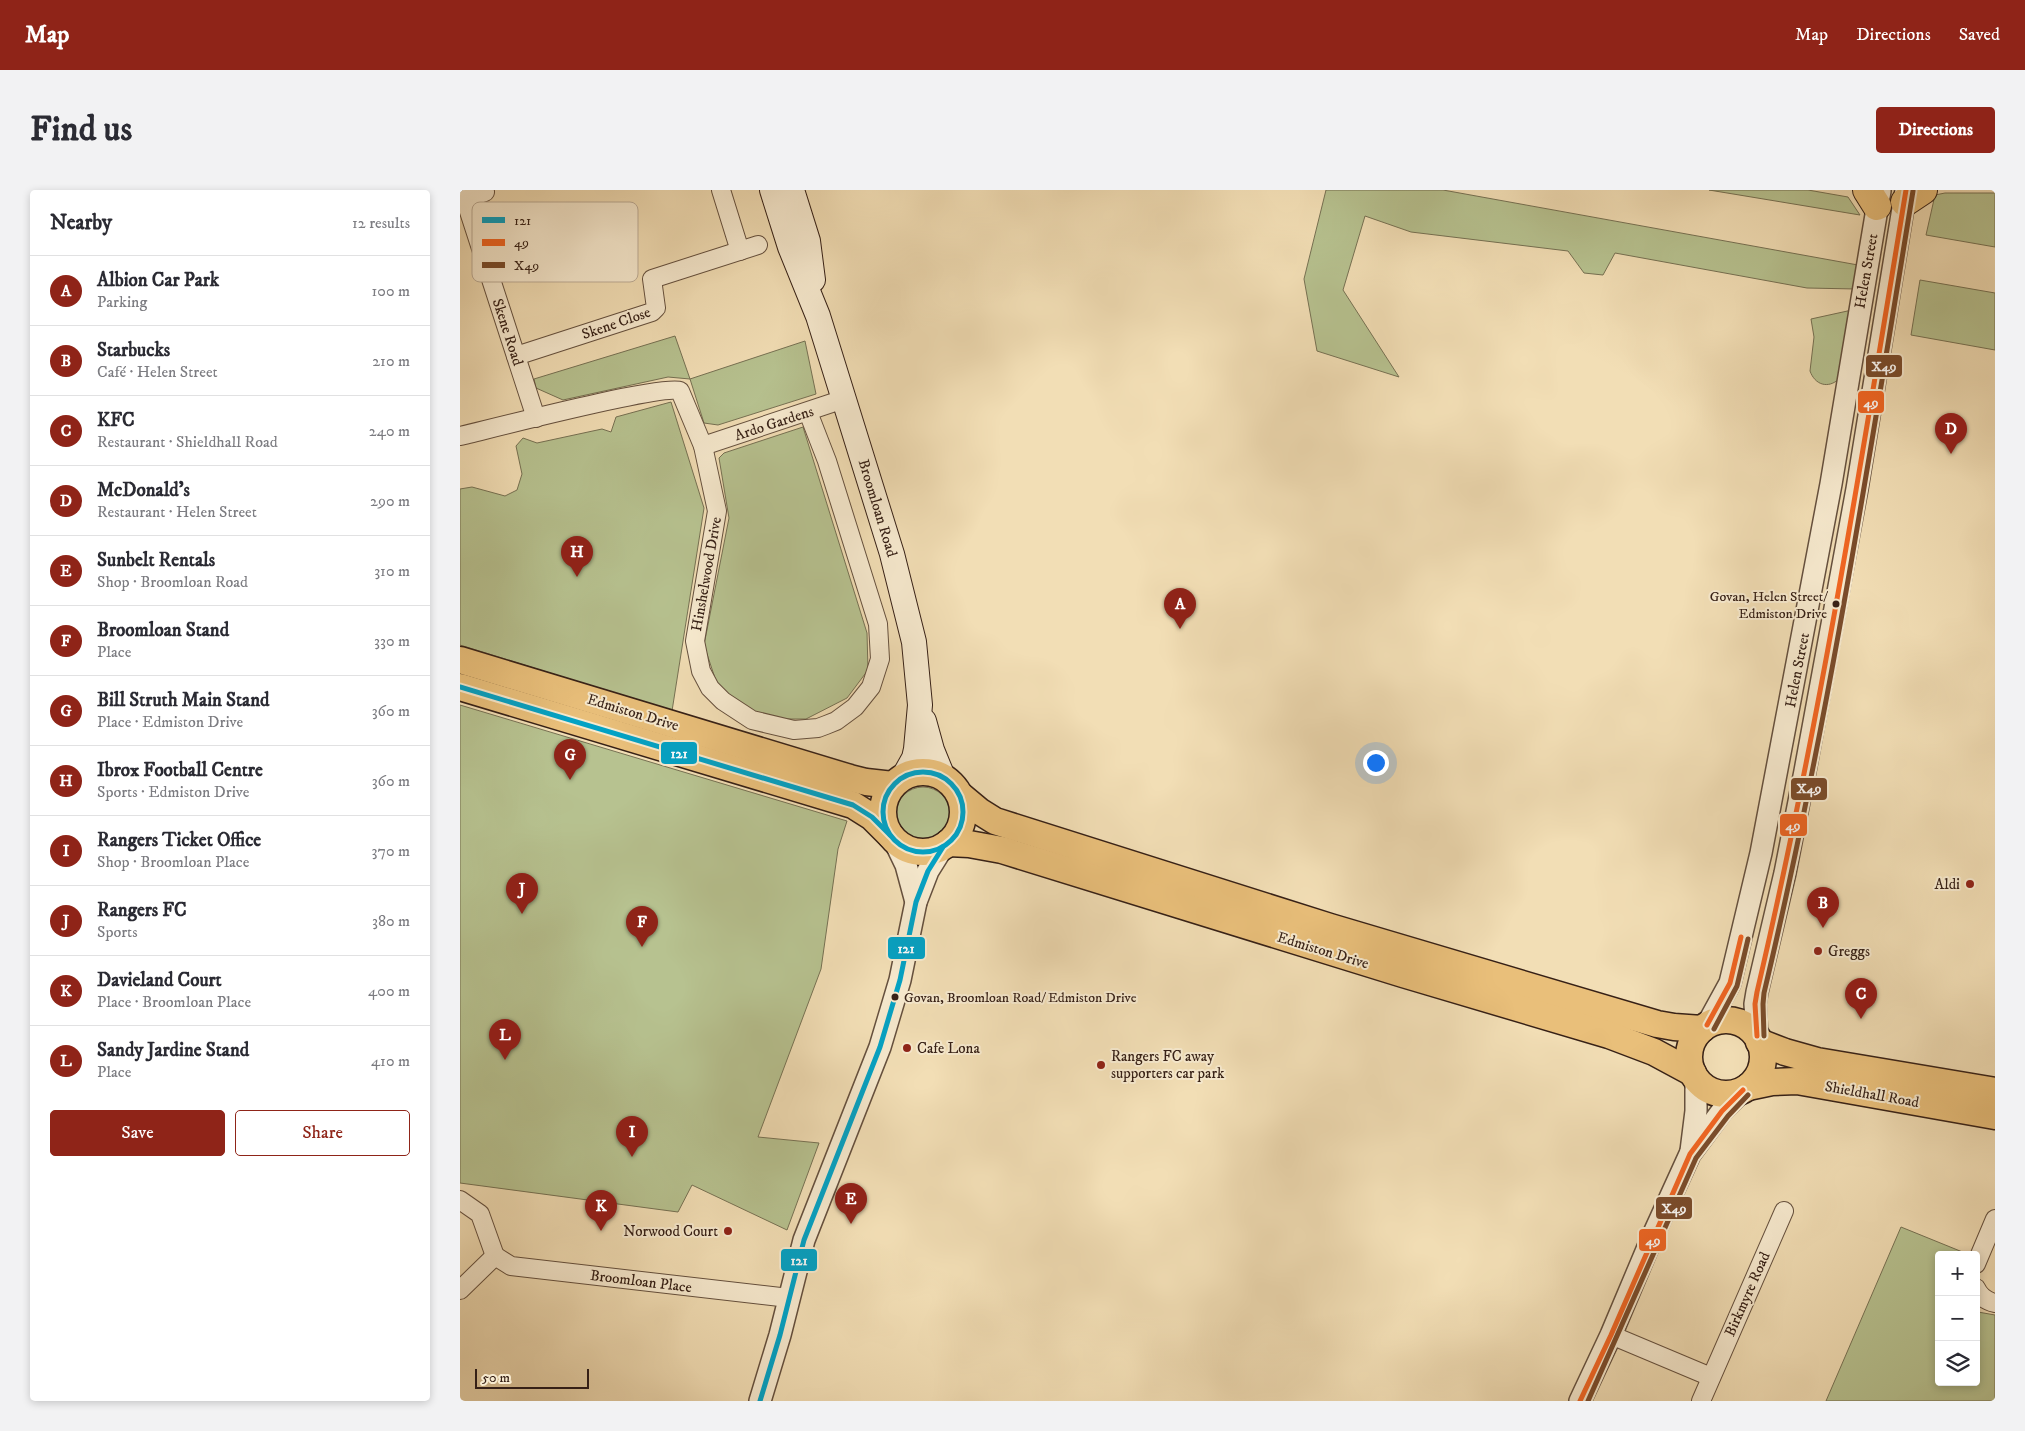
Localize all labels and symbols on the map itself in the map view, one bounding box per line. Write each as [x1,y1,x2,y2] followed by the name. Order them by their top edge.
[472,202,638,282] legend
[514,212,531,230] text: 121
[1851,232,1882,310] street label: Helen Street
[514,234,529,252] text: 49
[514,257,539,275] text: X49
[488,296,527,369] street label: Skene Road
[579,303,653,344] street label: Skene Close
[1865,354,1903,378] line badge: X49
[1871,358,1897,376] text: X49
[1857,390,1885,414] line badge: 49
[1862,394,1879,412] text: 49
[732,402,816,445] street label: Ardo Gardens
[1935,413,1967,454] pin: D
[854,457,902,560] street label: Broomloan Road
[687,515,726,633] street label: Hinshelwood Drive
[561,536,593,577] pin: H
[1164,588,1196,629] pin: A
[1710,588,1828,623] place label: Govan, Helen Street/ Edmiston Drive
[1831,599,1841,609] marker: Govan, Helen Street/ Edmiston Drive
[1781,631,1814,709] street label: Helen Street
[585,690,681,735] street label: Edmiston Drive
[554,739,586,780] pin: G
[660,741,698,765] line badge: 121
[670,745,688,763] text: 121
[1363,750,1389,776] your location
[1790,777,1828,801] line badge: X49
[1796,780,1822,798] text: X49
[1779,813,1808,837] line badge: 49
[1784,817,1801,835] text: 49
[506,873,538,914] pin: J
[1935,875,1960,894] place label: Aldi
[1964,878,1976,890] marker: Aldi
[1807,887,1839,928] pin: B
[626,906,658,947] pin: F
[1275,928,1371,973] street label: Edmiston Drive
[887,936,926,960] line badge: 121
[897,940,915,958] text: 121
[1828,942,1870,961] place label: Greggs
[1812,945,1824,957] marker: Greggs
[1845,978,1877,1019] pin: C
[904,989,1137,1007] place label: Govan, Broomloan Road/ Edmiston Drive
[890,992,900,1002] marker: Govan, Broomloan Road/ Edmiston Drive
[489,1019,521,1060] pin: L
[917,1039,980,1058] place label: Cafe Lona
[901,1042,913,1054] marker: Cafe Lona
[1111,1047,1225,1083] place label: Rangers FC away supporters car park
[1095,1059,1107,1071] marker: Rangers FC away supporters car park
[1823,1077,1921,1112] street label: Shieldhall Road
[616,1116,648,1157] pin: I
[835,1183,867,1224] pin: E
[585,1190,617,1231] pin: K
[1655,1196,1693,1220] line badge: X49
[1661,1200,1687,1218] text: X49
[623,1222,718,1241] place label: Norwood Court
[722,1225,734,1237] marker: Norwood Court
[1638,1228,1667,1252] line badge: 49
[1644,1232,1661,1250] text: 49
[780,1248,818,1272] line badge: 121
[1720,1249,1775,1339] street label: Birkmyre Road
[790,1252,808,1270] text: 121
[589,1266,693,1297] street label: Broomloan Place
[475,1366,589,1389] scale bar

